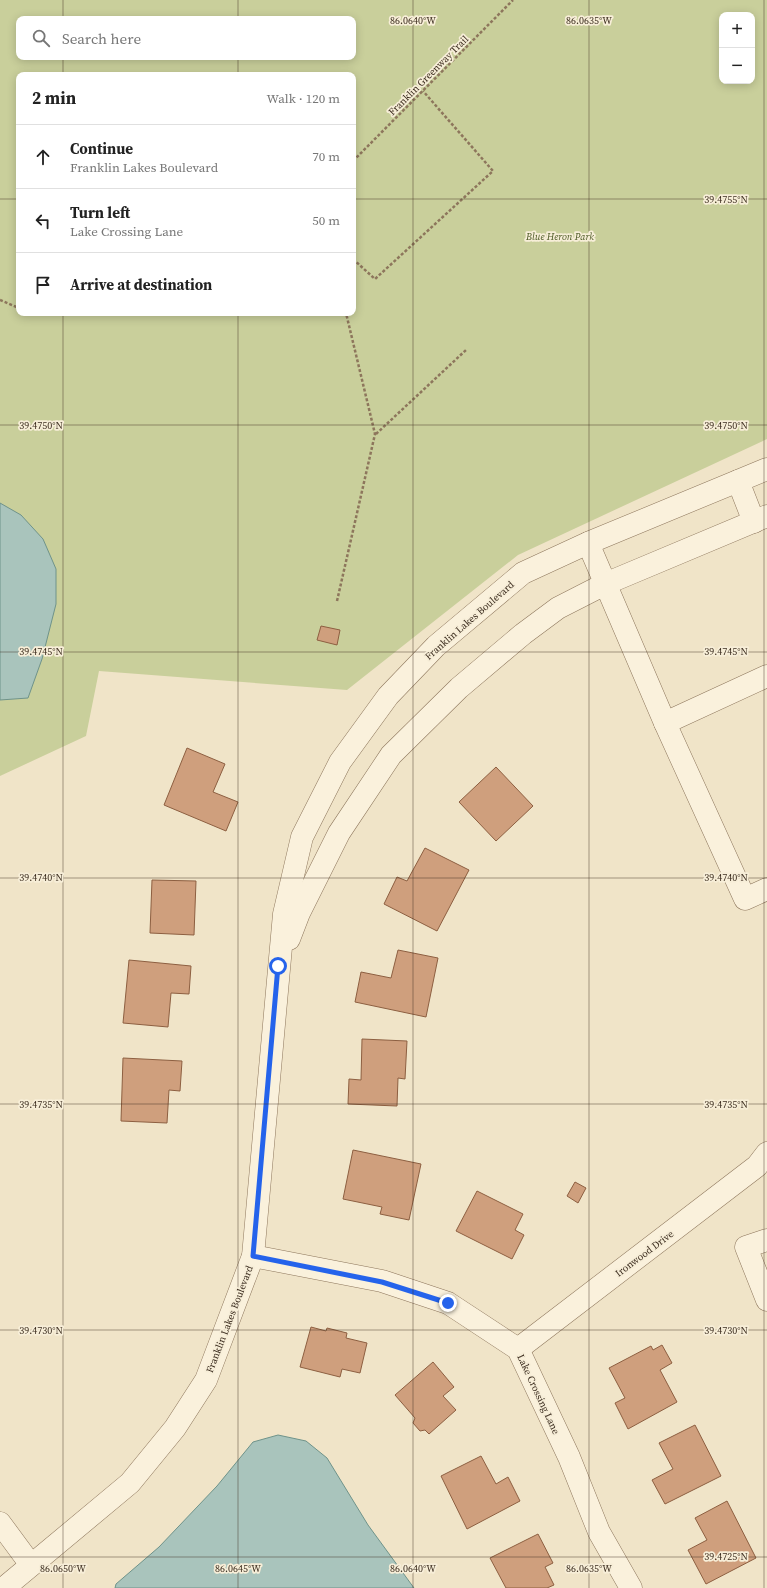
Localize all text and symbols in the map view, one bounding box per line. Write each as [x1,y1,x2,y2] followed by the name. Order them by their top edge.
[719,12,755,84] map controls
[719,12,755,48] button: +
[390,14,436,27] text: 86.0640°W
[566,14,612,27] text: 86.0635°W
[16,16,356,60] search box
[30,27,52,49] icon: search
[62,28,141,49] text: Search here
[386,33,471,118] street label: Franklin Greenway Trail
[719,48,755,84] button: −
[32,86,76,110] text: 2 min
[267,90,340,107] text: Walk · 120 m
[70,138,133,159] text: Continue
[32,146,54,168] icon: ahead
[312,148,340,165] text: 70 m
[70,159,218,176] text: Franklin Lakes Boulevard
[704,193,748,206] text: 39.4755°N
[70,202,130,223] text: Turn left
[32,210,54,232] icon: left
[312,212,340,229] text: 50 m
[70,223,183,240] text: Lake Crossing Lane
[525,230,594,243] park label: Blue Heron Park
[32,274,54,296] icon: arrive
[70,274,212,295] text: Arrive at destination
[19,419,63,432] text: 39.4750°N
[704,419,748,432] text: 39.4750°N
[422,578,517,663] street label: Franklin Lakes Boulevard
[19,645,63,658] text: 39.4745°N
[704,645,748,658] text: 39.4745°N
[19,871,63,884] text: 39.4740°N
[704,871,748,884] text: 39.4740°N
[269,957,287,975] route start
[19,1098,63,1111] text: 39.4735°N
[704,1098,748,1111] text: 39.4735°N
[613,1227,676,1280] street label: Ironwood Drive
[203,1263,256,1375] street label: Franklin Lakes Boulevard
[439,1294,457,1312] route end
[19,1324,63,1337] text: 39.4730°N
[704,1324,748,1337] text: 39.4730°N
[514,1352,563,1436] street label: Lake Crossing Lane
[704,1550,748,1563] text: 39.4725°N
[40,1562,86,1575] text: 86.0650°W
[215,1562,261,1575] text: 86.0645°W
[390,1562,436,1575] text: 86.0640°W
[566,1562,612,1575] text: 86.0635°W

